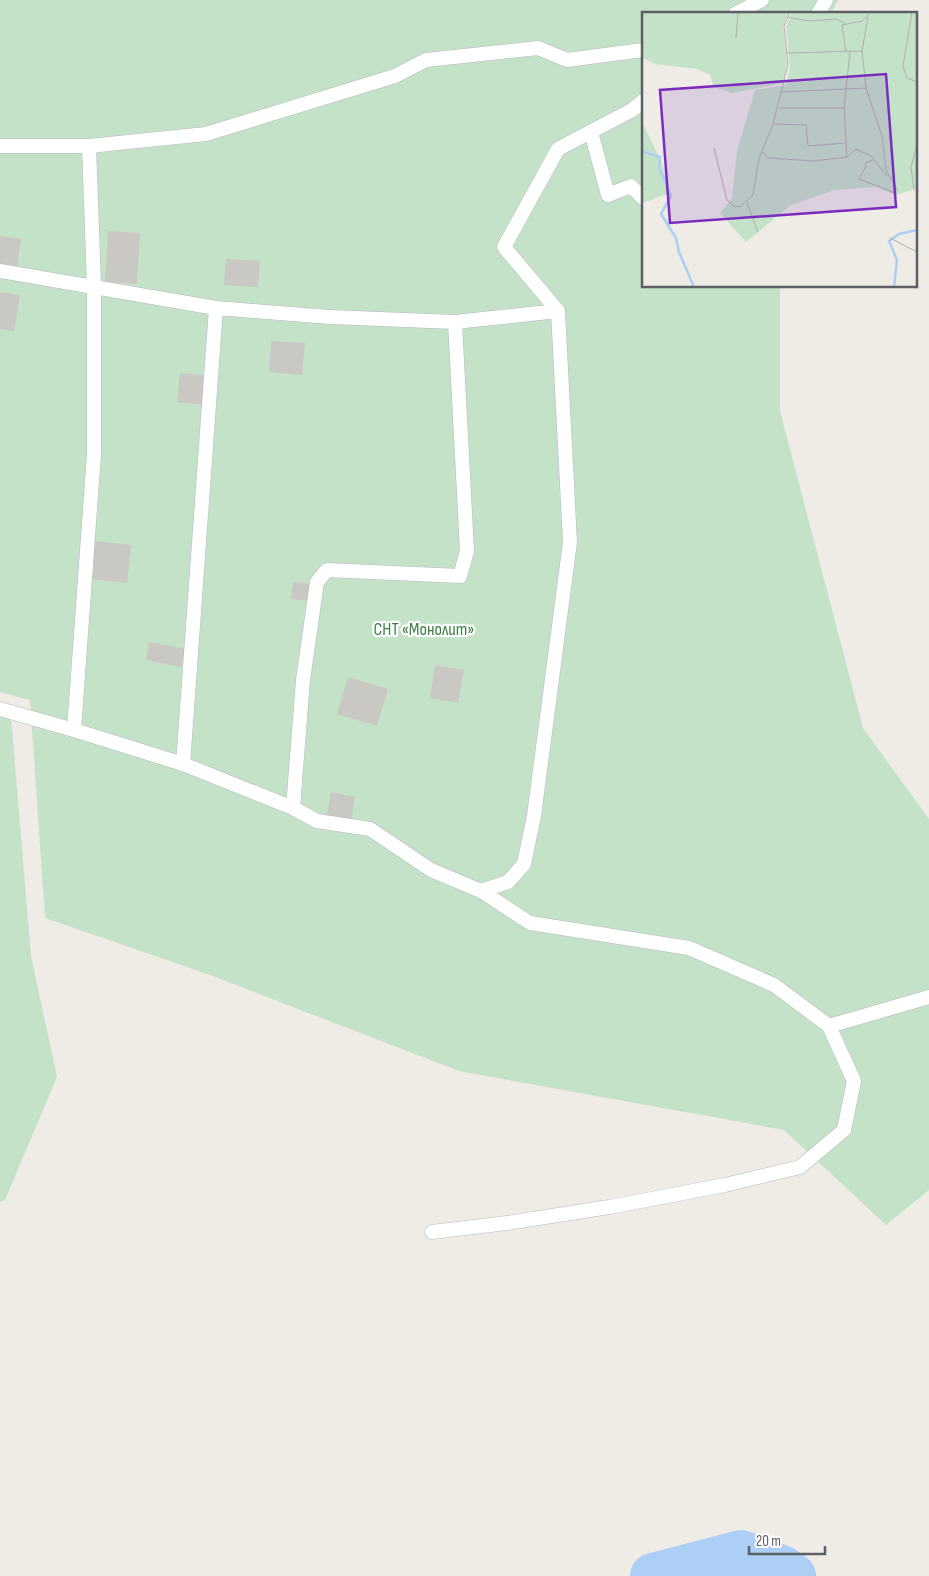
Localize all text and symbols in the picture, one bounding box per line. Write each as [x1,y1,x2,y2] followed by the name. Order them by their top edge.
[642,12,916,288] inset map
[374,619,474,640] park label: СНТ «Монолит»
[749,1524,825,1556] scale bar
[756,1532,781,1551] text: 20 m

